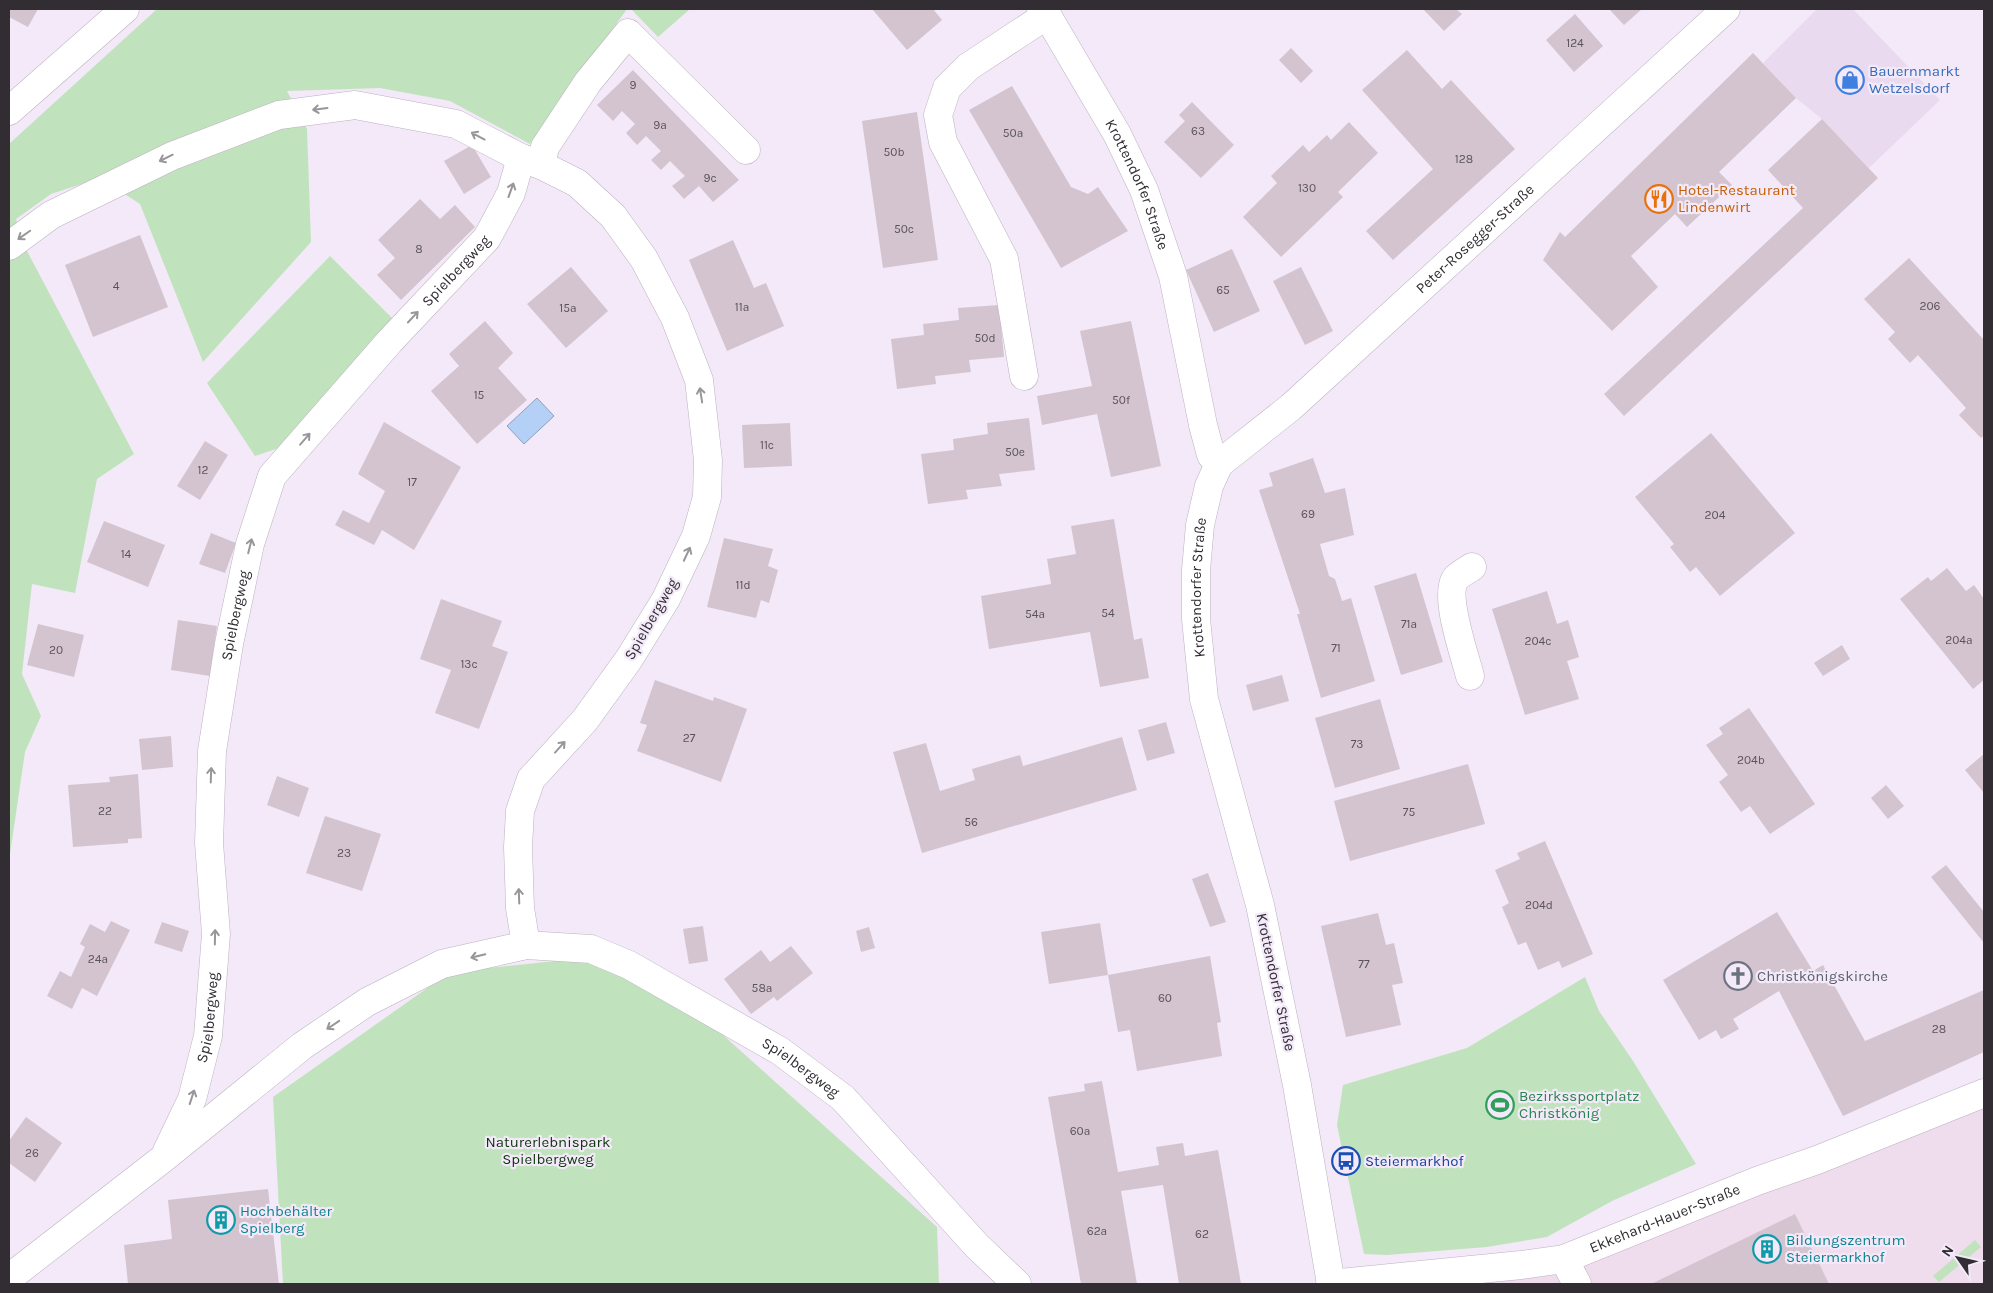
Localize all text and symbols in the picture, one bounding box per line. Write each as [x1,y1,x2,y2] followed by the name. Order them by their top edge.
[1566,36,1584,50] house number: 124
[1869,62,1960,97] place label: Bauernmarkt Wetzelsdorf
[1835,65,1865,95] shop icon: Bauernmarkt Wetzelsdorf
[630,78,637,92] house number: 9
[313,104,329,114] one-way arrow
[1101,116,1173,252] street label: Krottendorfer Straße
[653,118,667,132] house number: 9a
[1191,124,1205,138] house number: 63
[1003,126,1023,140] house number: 50a
[471,130,485,140] one-way arrow
[883,145,905,159] house number: 50b
[1455,152,1473,166] house number: 128
[159,154,174,164] one-way arrow
[703,171,717,185] house number: 9c
[1412,180,1538,297] street label: Peter-Rosegger-Straße
[1298,181,1316,195] house number: 130
[1678,181,1795,216] place label: Hotel-Restaurant Lindenwirt
[507,183,516,198] one-way arrow
[1644,184,1674,214] restaurant icon: Hotel-Restaurant Lindenwirt
[894,222,914,236] house number: 50c
[17,230,31,240] one-way arrow
[418,231,494,310] street label: Spielbergweg
[415,242,423,256] house number: 8
[113,279,120,293] house number: 4
[1216,283,1230,297] house number: 65
[1920,299,1941,313] house number: 206
[735,300,749,314] house number: 11a
[559,301,577,315] house number: 15a
[407,311,419,324] one-way arrow
[974,331,996,345] house number: 50d
[474,388,485,402] house number: 15
[696,388,706,404] one-way arrow
[1112,393,1131,407] house number: 50f
[299,432,310,445] one-way arrow
[760,438,774,452] house number: 11c
[1005,445,1025,459] house number: 50e
[198,463,209,477] house number: 12
[407,475,417,489] house number: 17
[1301,507,1315,521] house number: 69
[1705,508,1726,522] house number: 204
[1187,516,1210,658] street label: Krottendorfer Straße
[246,538,256,554] one-way arrow
[121,547,132,561] house number: 14
[683,547,693,562] one-way arrow
[218,568,253,662] street label: Spielbergweg
[620,574,682,663] street label: Spielbergweg
[735,578,751,592] house number: 11d
[1101,606,1115,620] house number: 54
[1025,607,1045,621] house number: 54a
[1401,617,1417,631] house number: 71a
[1945,633,1973,647] house number: 204a
[1525,634,1551,648] house number: 204c
[1331,641,1341,655] house number: 71
[49,643,63,657] house number: 20
[460,657,478,671] house number: 13c
[683,731,696,745] house number: 27
[1351,737,1363,751] house number: 73
[554,740,566,753] one-way arrow
[1737,753,1765,767] house number: 204b
[207,767,216,783] one-way arrow
[98,804,112,818] house number: 22
[1403,805,1415,819] house number: 75
[964,815,978,829] house number: 56
[337,846,351,860] house number: 23
[515,889,524,905] one-way arrow
[1525,898,1553,912] house number: 204d
[1253,911,1299,1053] street label: Krottendorfer Straße
[210,929,220,945] one-way arrow
[88,952,108,966] house number: 24a
[471,952,487,961] one-way arrow
[1358,957,1370,971] house number: 77
[1723,961,1753,991] church icon: Christkönigskirche
[1757,967,1888,985] place label: Christkönigskirche
[193,971,222,1065] street label: Spielbergweg
[752,981,772,995] house number: 58a
[1158,991,1172,1005] house number: 60
[326,1020,340,1030] one-way arrow
[1932,1022,1946,1036] house number: 28
[759,1034,844,1102] street label: Spielbergweg
[1519,1087,1639,1122] place label: Bezirkssportplatz Christkönig
[188,1089,197,1105] one-way arrow
[1485,1090,1515,1120] sports icon: Bezirkssportplatz Christkönig
[1070,1124,1090,1138] house number: 60a
[486,1133,610,1168] park label: Naturerlebnispark Spielbergweg
[25,1146,39,1160] house number: 26
[1331,1146,1361,1176] bus stop icon: Steiermarkhof
[1365,1152,1464,1170] place label: Steiermarkhof
[1587,1180,1743,1257] street label: Ekkehard-Hauer-Straße
[240,1202,332,1237] place label: Hochbehälter Spielberg
[206,1205,236,1235] building icon: Hochbehälter Spielberg
[1087,1224,1107,1238] house number: 62a
[1195,1227,1209,1241] house number: 62
[1786,1231,1905,1266] place label: Bildungszentrum Steiermarkhof
[1933,1233,1983,1283] north arrow
[1752,1234,1782,1264] building icon: Bildungszentrum Steiermarkhof
[1938,1242,1957,1260] text: N

